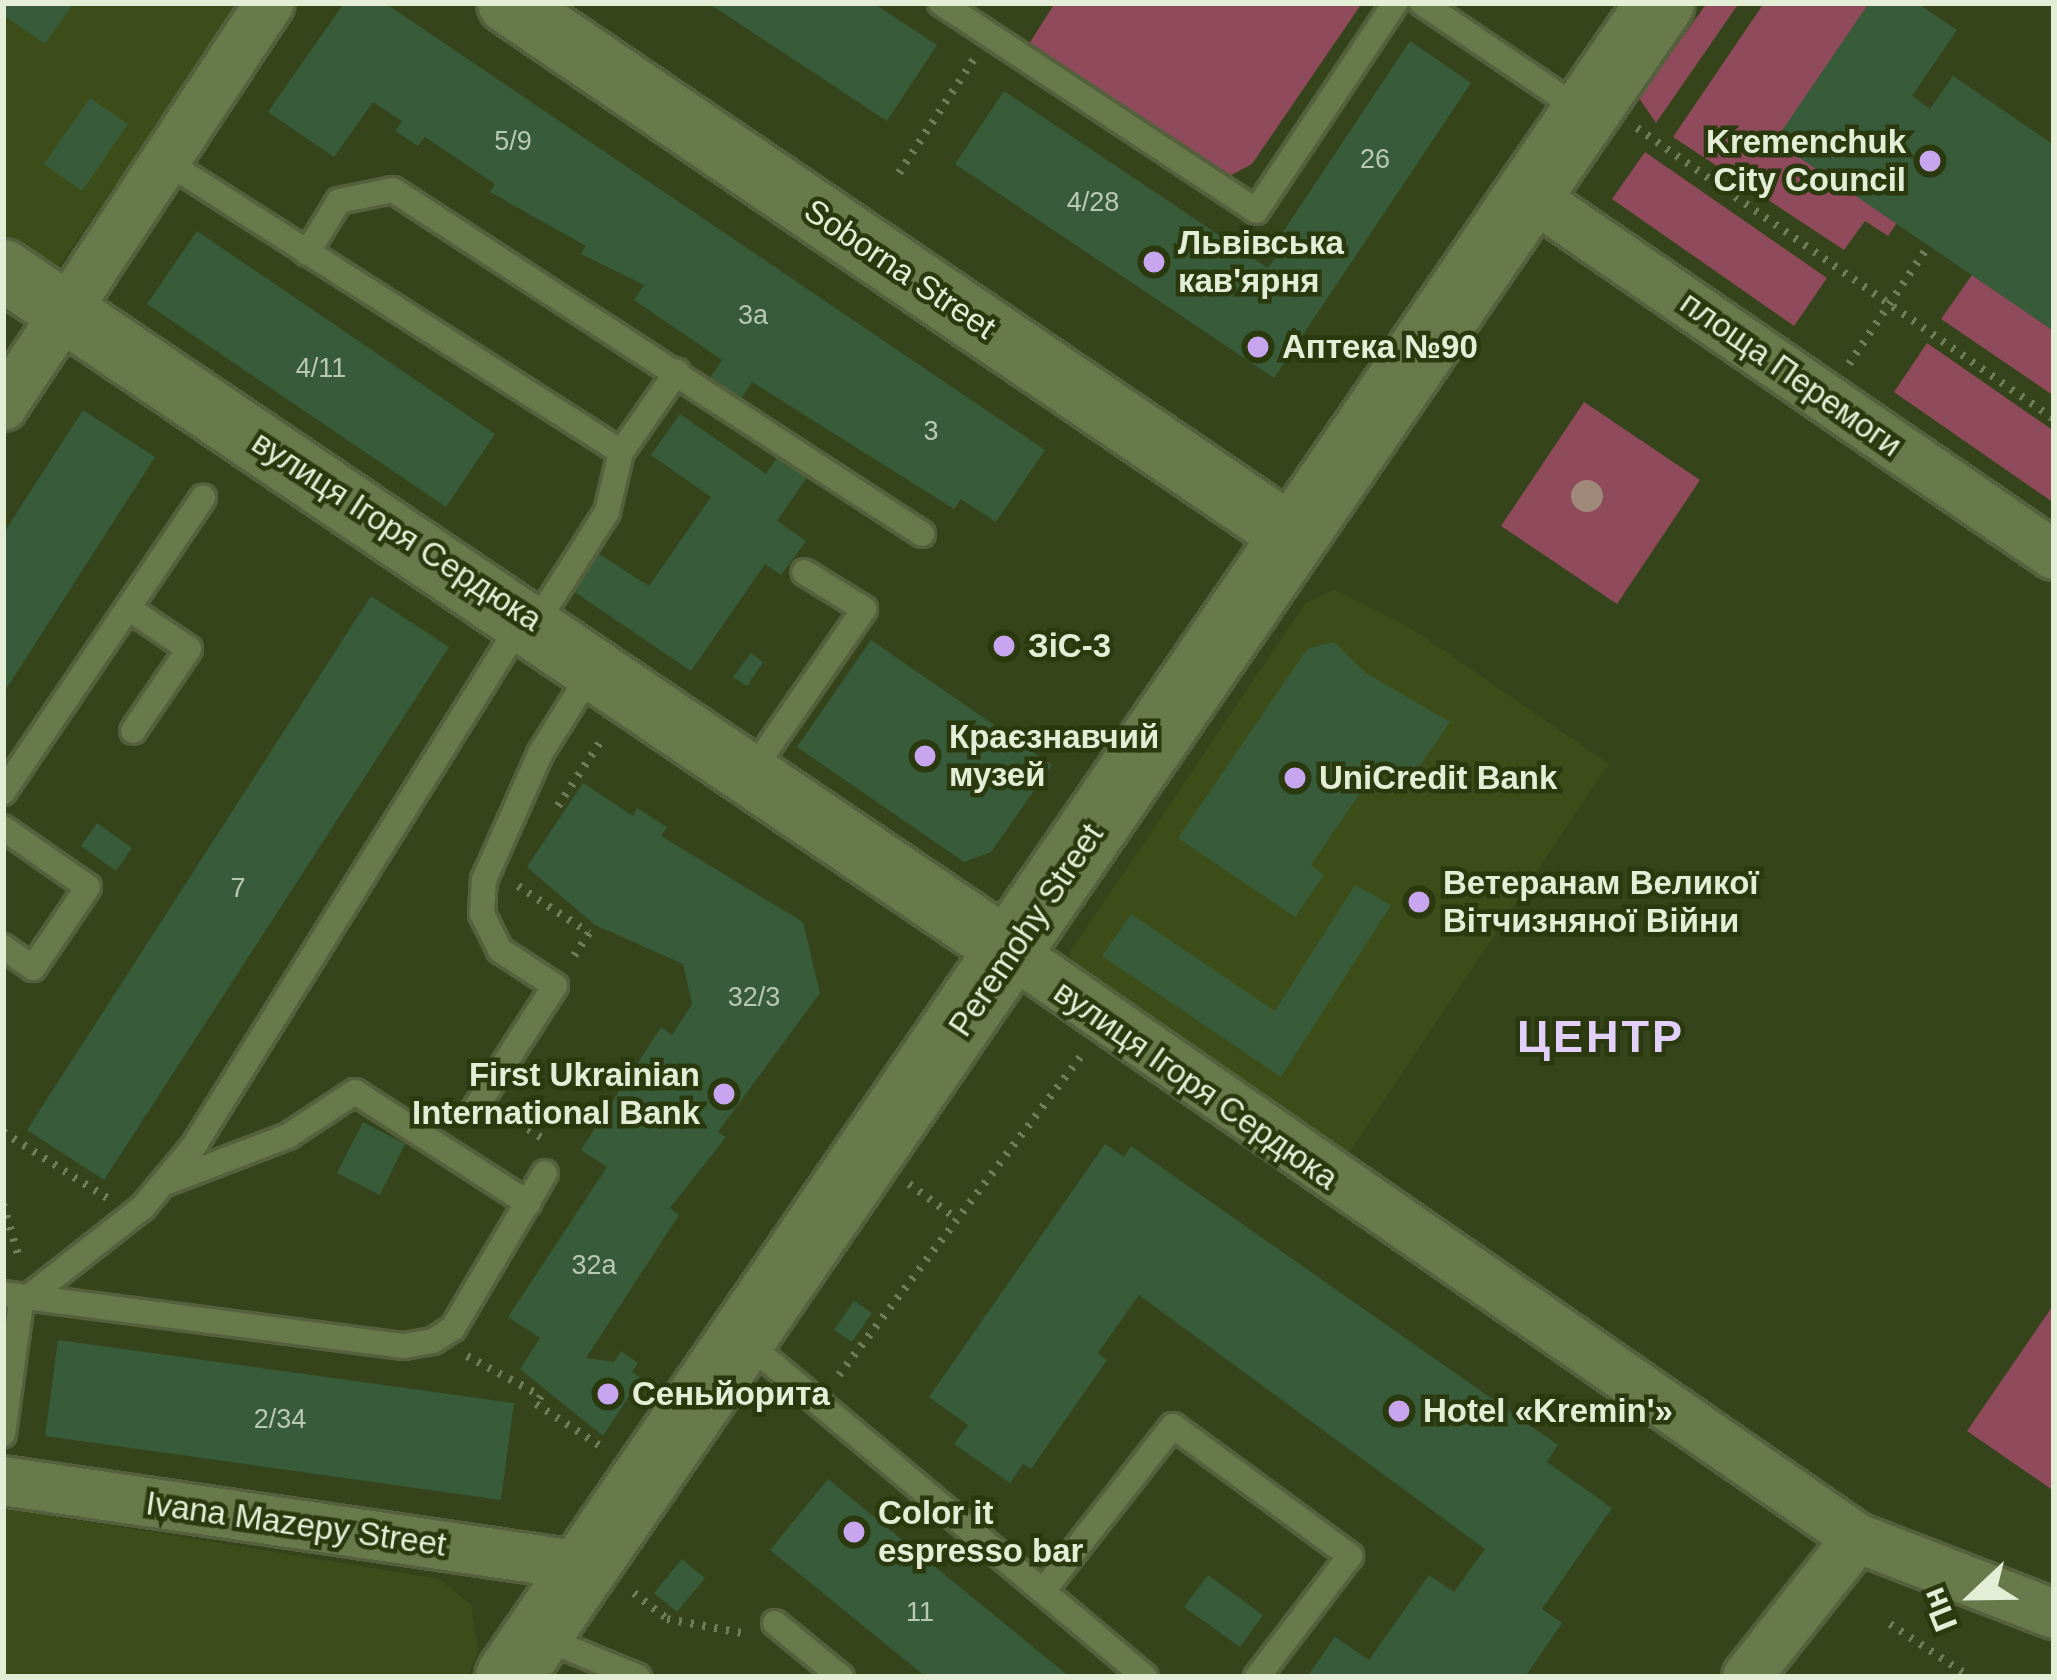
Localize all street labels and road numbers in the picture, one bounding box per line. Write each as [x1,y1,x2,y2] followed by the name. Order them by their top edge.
[797,191,1003,347] street label: Soborna Street
[1673,283,1909,465] street label: площа Перемоги
[245,423,549,639] street label: вулиця Ігоря Сердюка
[940,816,1112,1044] street label: Peremohy Street
[1046,972,1346,1198] street label: вулиця Ігоря Сердюка
[143,1483,449,1565] street label: Ivana Mazepy Street

